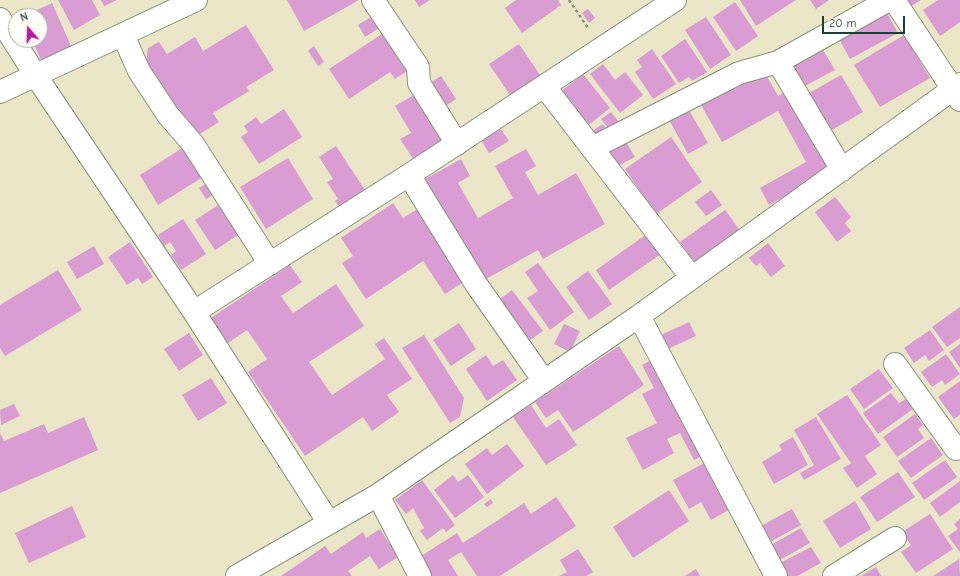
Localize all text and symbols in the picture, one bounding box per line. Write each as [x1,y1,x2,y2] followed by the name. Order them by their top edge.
[8,8,48,48] north arrow
[824,8,907,34] scale bar
[18,10,30,25] text: N
[829,16,857,30] text: 20 m

